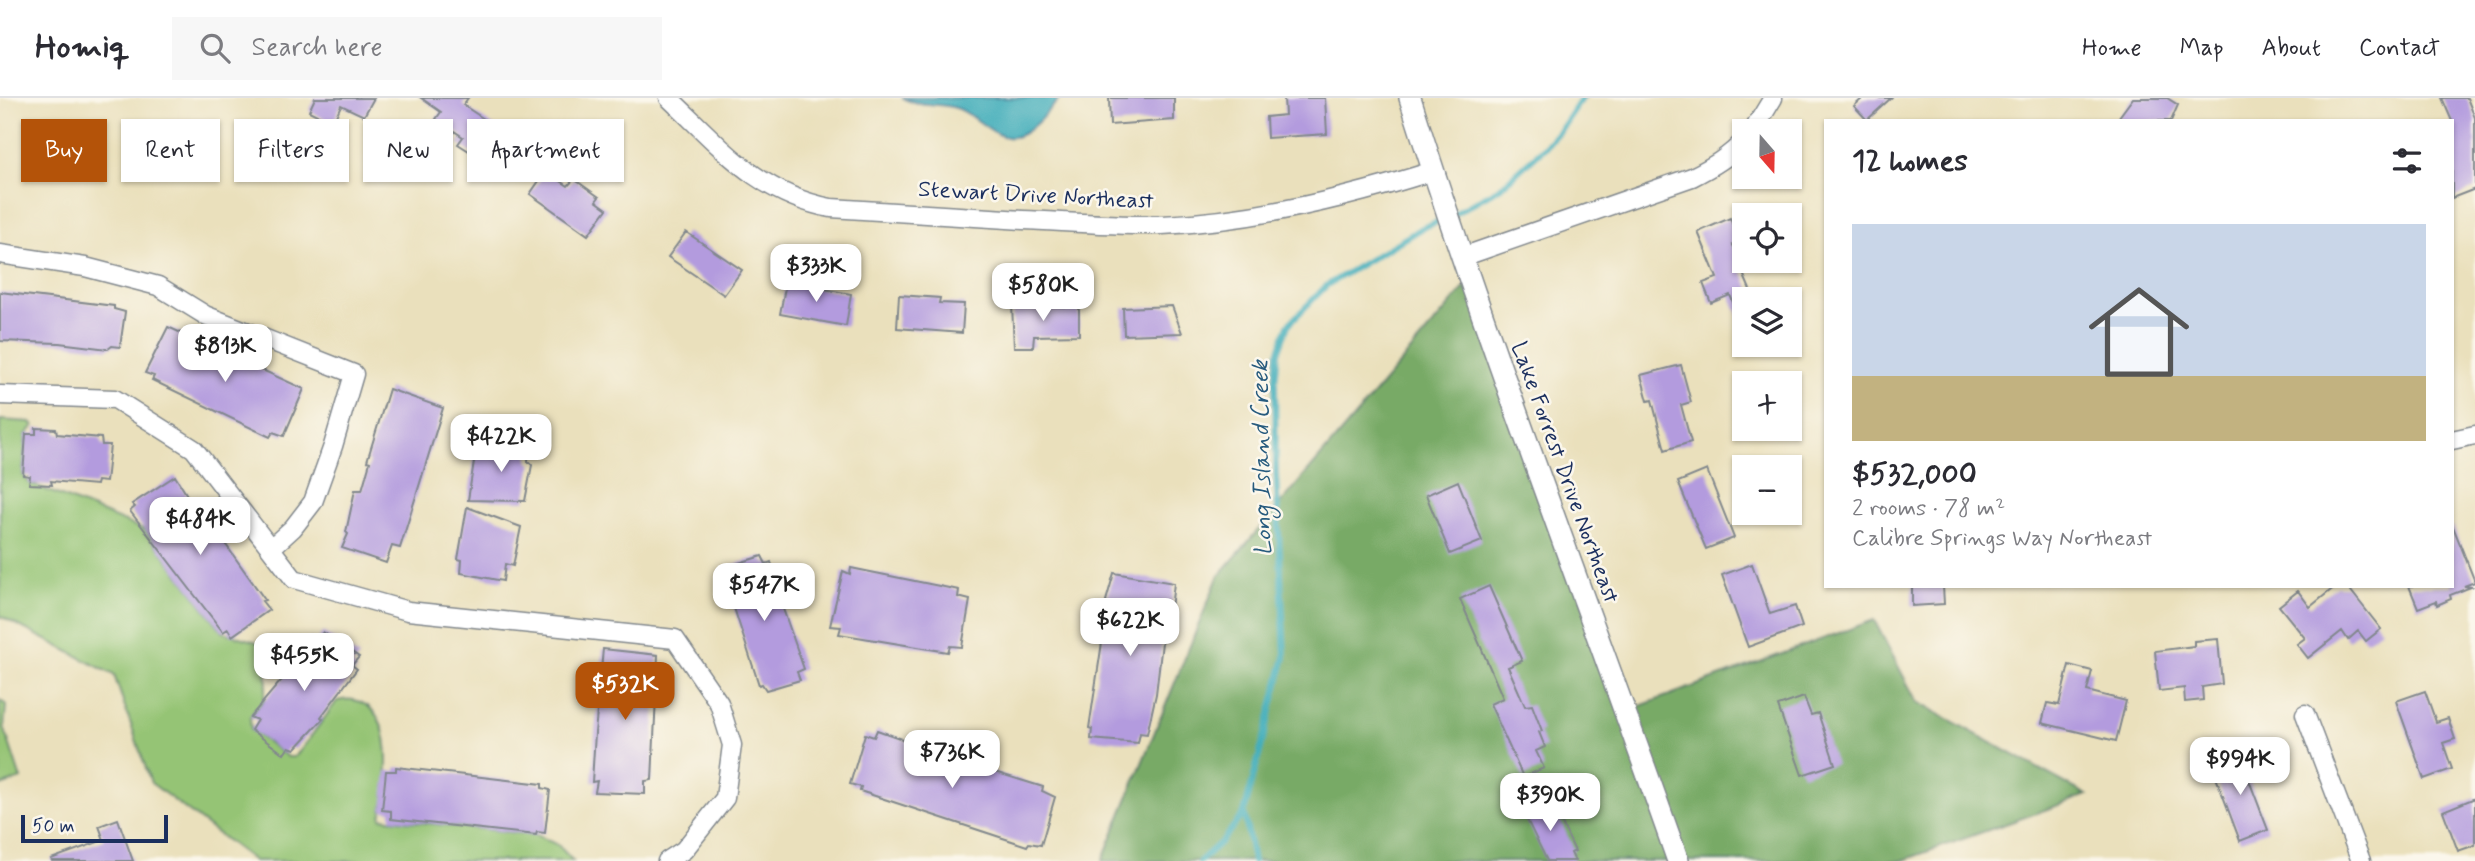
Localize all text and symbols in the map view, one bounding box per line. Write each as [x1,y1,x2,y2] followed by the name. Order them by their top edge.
[172,17,662,80] search box
[35,26,130,70] text: Homiq
[196,29,234,67] icon: search
[252,31,382,65] text: Search here
[2082,33,2142,64] text: Home
[2180,33,2224,64] text: Map
[2262,33,2321,64] text: About
[2359,33,2440,64] text: Contact
[21,119,107,182] chip: Buy
[121,119,220,182] chip: Rent
[234,119,349,182] chip: Filters
[363,119,453,182] chip: New
[467,119,624,182] chip: Apartment
[1732,119,1802,189] north arrow
[1732,119,1802,525] map controls
[1852,142,1968,181] text: 12 homes
[2388,142,2426,180] icon: filters
[917,175,1155,217] street label: Stewart Drive Northeast
[1732,203,1802,273] button: locate
[767,244,865,304] pin: $333K
[786,252,846,282] text: $333K
[994,264,1092,323] pin: $580K
[2076,269,2202,395] icon: home
[1008,271,1078,301] text: $580K
[1732,287,1802,357] button: layers
[176,324,274,384] pin: $813K
[194,332,256,362] text: $813K
[1503,338,1625,608] street label: Lake Forrest Drive Northeast
[1245,358,1282,556] water label: Long Island Creek
[1732,371,1802,441] button: +
[452,414,550,474] pin: $422K
[467,422,536,452] text: $422K
[1732,455,1802,525] button: −
[1852,455,1977,494] text: $532,000
[1852,494,2005,524] text: 2 rooms · 78 m²
[151,498,249,557] pin: $484K
[165,505,235,535] text: $484K
[1852,524,2152,554] text: Calibre Springs Way Northeast
[715,564,813,623] pin: $547K
[729,571,799,601] text: $547K
[1081,598,1179,658] pin: $622K
[1096,606,1164,636] text: $622K
[255,634,353,693] pin: $455K
[270,641,338,671] text: $455K
[576,662,674,722] pin: $532K
[592,670,659,700] text: $532K
[903,730,1001,790] pin: $736K
[920,738,984,768] text: $736K
[2191,738,2289,797] pin: $994K
[2206,745,2274,775] text: $994K
[1501,774,1599,833] pin: $390K
[1516,781,1584,811] text: $390K
[21,812,168,844] scale bar
[32,814,75,839] text: 50 m

